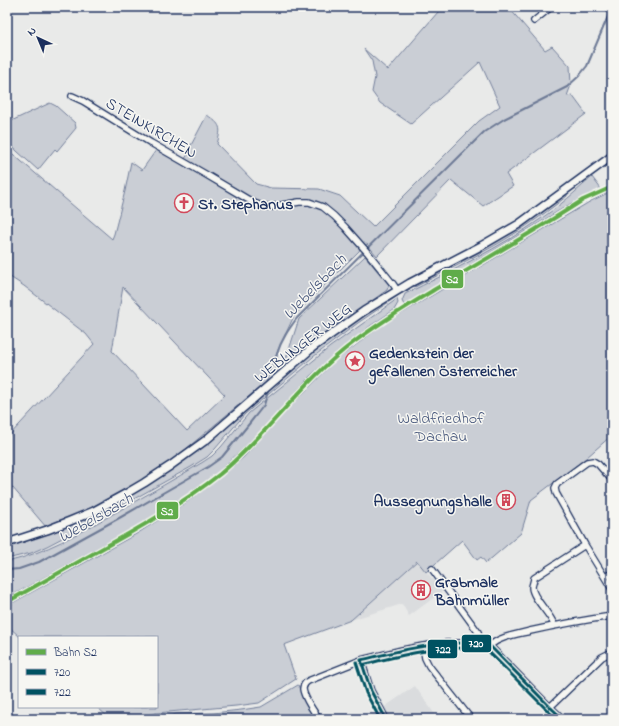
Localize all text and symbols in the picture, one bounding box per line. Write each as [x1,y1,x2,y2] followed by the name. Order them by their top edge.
[18,18,58,58] north arrow
[24,23,40,40] text: N
[101,92,201,165] street label: STEINKIRCHEN
[173,192,195,214] church icon: St. Stephanus
[198,193,293,217] place label: St. Stephanus
[277,248,353,325] water label: Webelsbach
[441,269,464,289] line badge: S2
[446,272,459,288] text: S2
[249,298,357,389] street label: WEBLINGER WEG
[368,342,518,385] place label: Gedenkstein der gefallenen Österreicher
[344,350,366,372] place icon: Gedenkstein der gefallenen Österreicher
[397,407,485,449] park label: Waldfriedhof Dachau
[54,486,139,550] water label: Webelsbach
[495,489,517,511] building icon: Aussegnungshalle
[373,490,493,515] place label: Aussegnungshalle
[156,501,179,520] line badge: S2
[161,504,174,520] text: S2
[434,571,510,613] place label: Grabmale Bahnmüller
[410,579,432,601] building icon: Grabmale Bahnmüller
[461,634,492,653] line badge: 720
[18,636,158,708] legend
[469,636,484,652] text: 720
[427,639,458,659] line badge: 722
[435,642,451,658] text: 722
[53,644,97,662] text: Bahn S2
[54,664,70,682] text: 720
[54,684,71,702] text: 722

